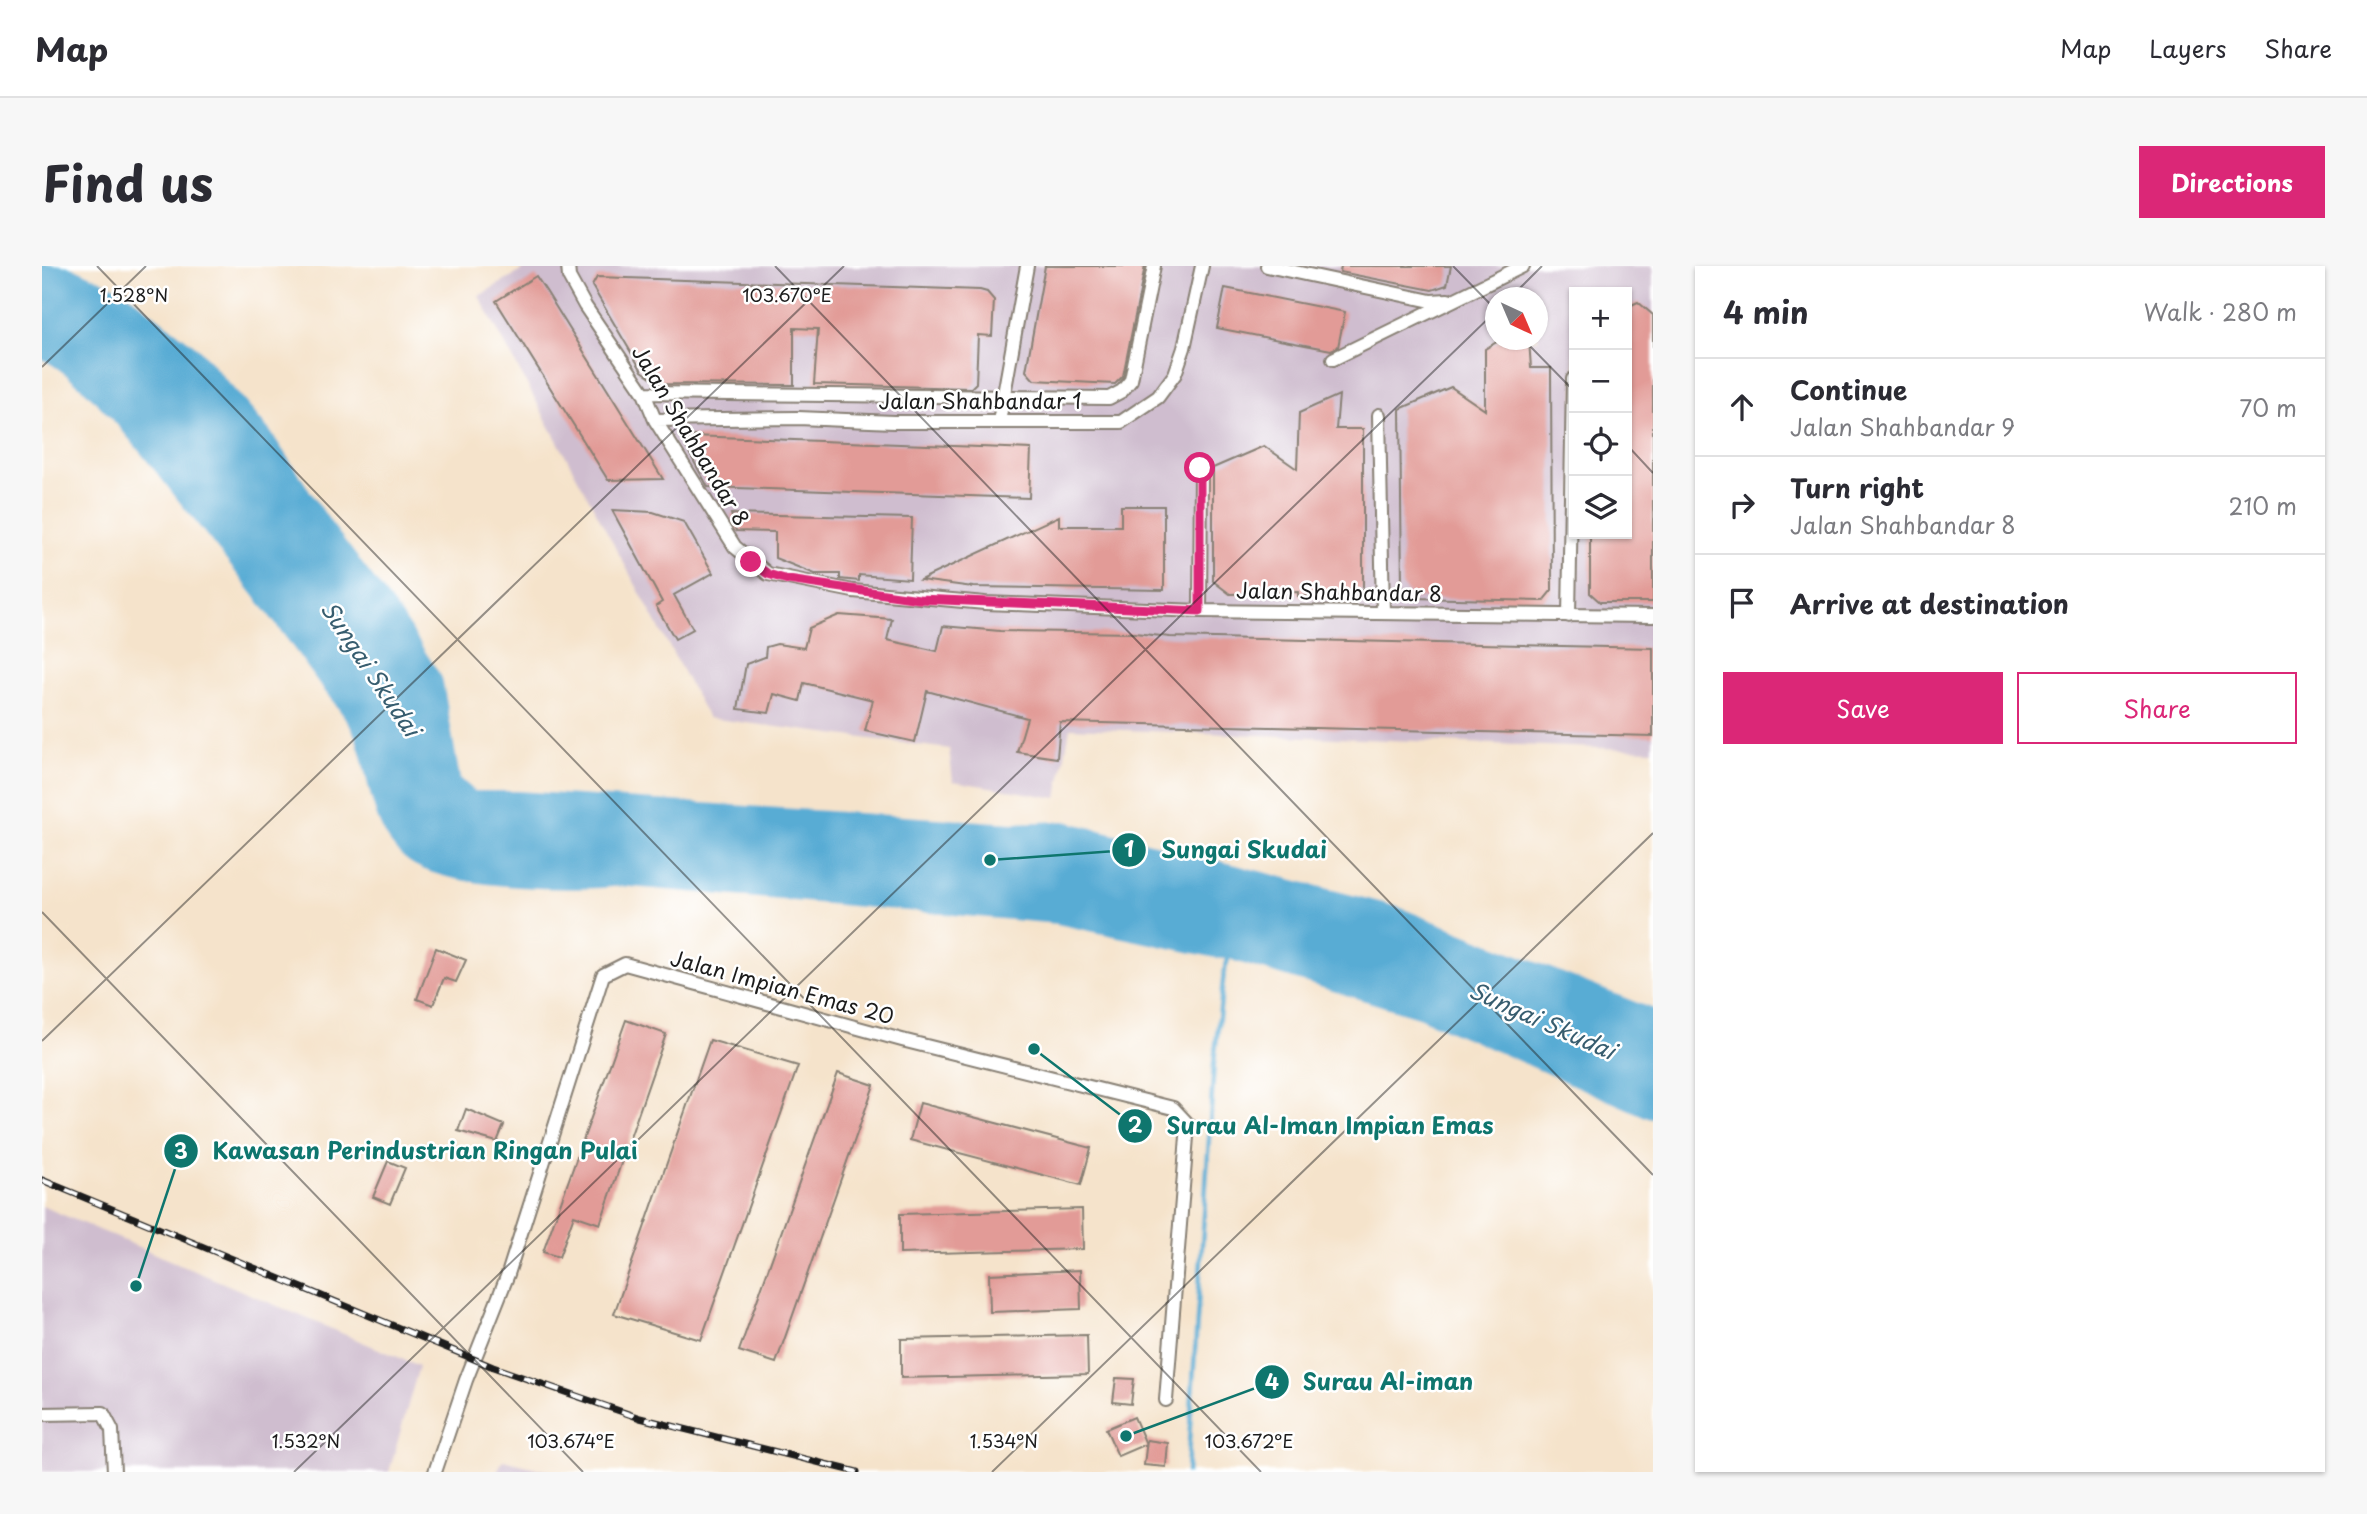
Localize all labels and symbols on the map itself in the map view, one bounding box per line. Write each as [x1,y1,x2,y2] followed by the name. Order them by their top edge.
[100,281,168,308] text: 1.528°N
[742,281,832,308] text: 103.670°E
[1485,287,1548,350] north arrow
[625,338,758,531] street label: Jalan Shahbandar 8
[878,384,1082,416] street label: Jalan Shahbandar 1
[1184,452,1215,483] route start
[735,546,766,577] route end
[1236,573,1442,609] street label: Jalan Shahbandar 8
[313,593,431,746] water label: Sungai Skudai
[1112,828,1342,872] callout: Sungai Skudai
[1161,831,1327,866] text: Sungai Skudai
[1124,832,1134,864] text: 1
[667,941,898,1031] street label: Jalan Impian Emas 20
[1464,972,1624,1069] water label: Sungai Skudai
[1118,1104,1508,1148] callout: Surau Al-Iman Impian Emas
[1166,1107,1494,1142] text: Surau Al-Iman Impian Emas
[1128,1108,1143,1140] text: 2
[163,1129,652,1173] callout: Kawasan Perindustrian Ringan Pulai
[212,1132,638,1167] text: Kawasan Perindustrian Ringan Pulai
[174,1134,188,1166] text: 3
[1254,1360,1488,1404] callout: Surau Al-iman
[1303,1363,1473,1398] text: Surau Al-iman
[1265,1365,1279,1397] text: 4
[272,1427,340,1454] text: 1.532°N
[527,1427,615,1454] text: 103.674°E
[970,1427,1038,1454] text: 1.534°N
[1205,1427,1294,1454] text: 103.672°E

